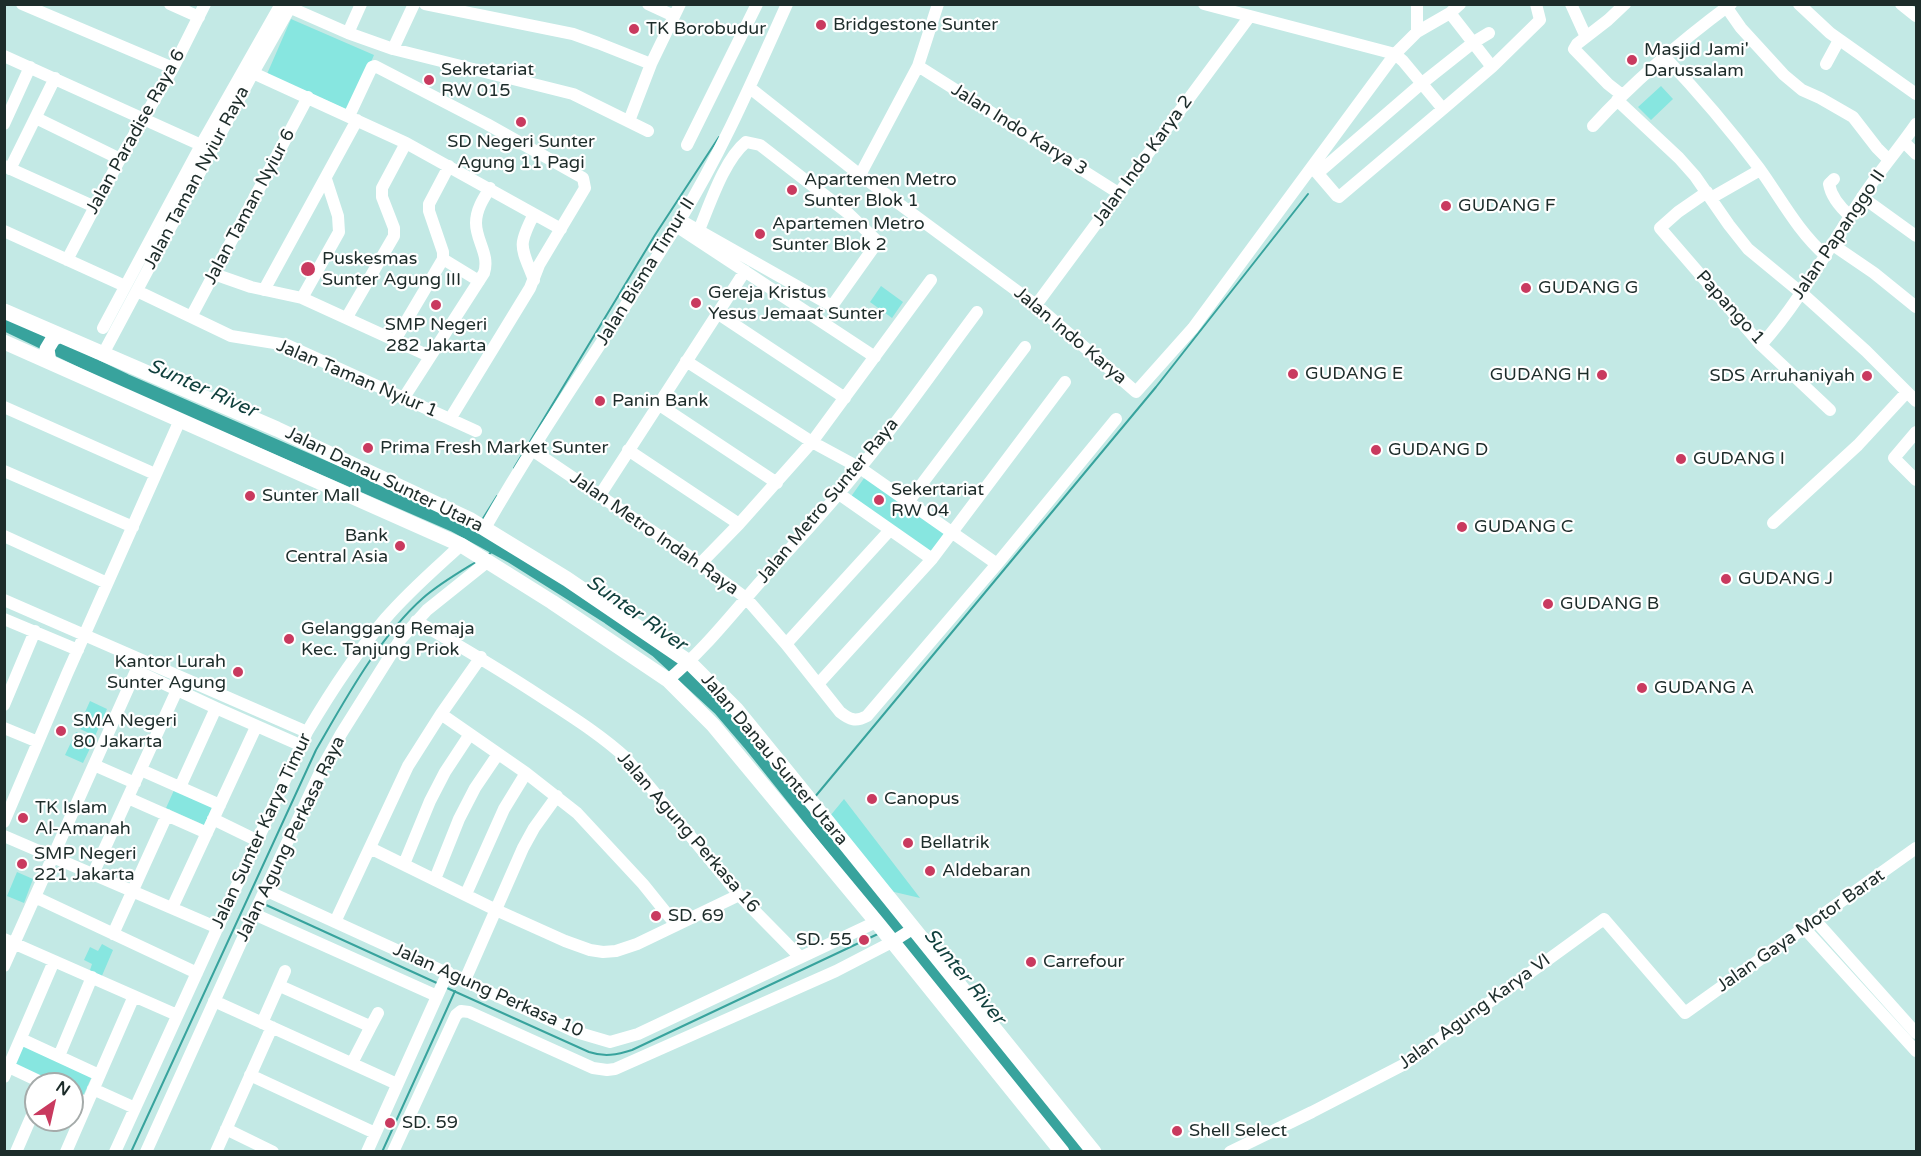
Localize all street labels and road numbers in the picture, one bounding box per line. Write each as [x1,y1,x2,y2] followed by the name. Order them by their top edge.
[82,46,190,218] street label: Jalan Paradise Raya 6
[947,79,1091,181] street label: Jalan Indo Karya 3
[140,83,254,273] street label: Jalan Taman Nyiur Raya
[1088,91,1198,231] street label: Jalan Indo Karya 2
[200,126,300,288] street label: Jalan Taman Nyiur 6
[1788,166,1890,304] street label: Jalan Papanggo II
[592,194,700,350] street label: Jalan Bisma Timur II
[1691,266,1769,350] street label: Papango 1
[1009,283,1131,389] street label: Jalan Indo Karya
[273,335,441,423] street label: Jalan Taman Nyiur 1
[753,414,903,588] street label: Jalan Metro Sunter Raya
[282,423,486,537] street label: Jalan Danau Sunter Utara
[566,468,742,600] street label: Jalan Metro Indah Raya
[696,670,852,850] street label: Jalan Danau Sunter Utara
[207,730,317,932] street label: Jalan Sunter Karya Timur
[232,733,350,945] street label: Jalan Agung Perkasa Raya
[612,748,764,918] street label: Jalan Agung Perkasa 16
[1713,865,1889,997] street label: Jalan Gaya Motor Barat
[390,939,586,1043] street label: Jalan Agung Perkasa 10
[1395,950,1555,1074] street label: Jalan Agung Karya VI

